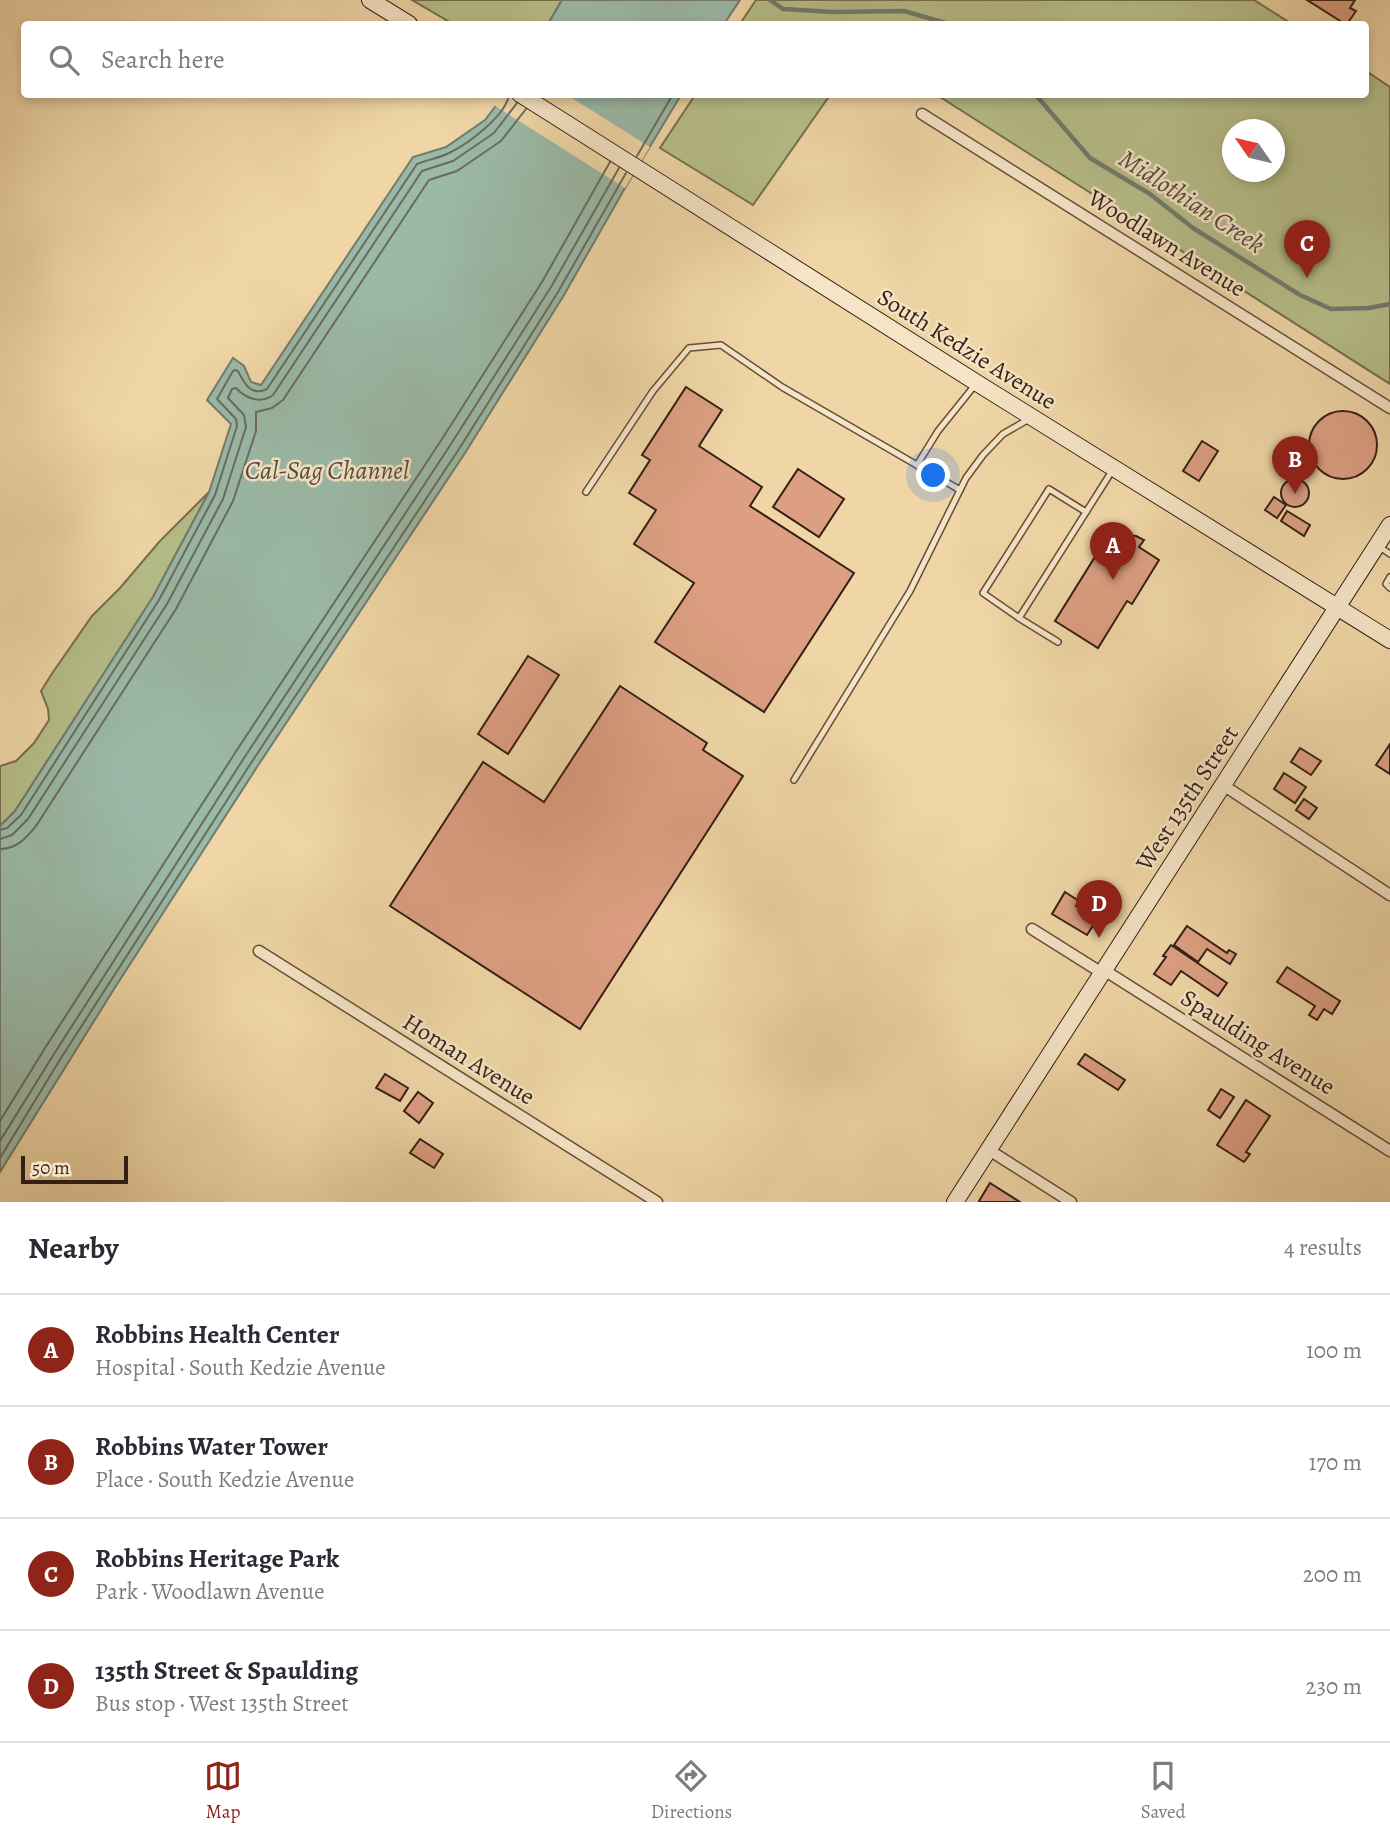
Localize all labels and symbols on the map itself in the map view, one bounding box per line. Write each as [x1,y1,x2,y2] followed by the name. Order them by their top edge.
[1222,119,1285,182] north arrow
[1112,141,1271,262] water label: Midlothian Creek
[1081,181,1252,304] street label: Woodlawn Avenue
[1284,220,1330,278] pin: C
[871,281,1063,417] street label: South Kedzie Avenue
[1272,436,1318,494] pin: B
[245,453,410,488] water label: Cal-Sag Channel
[916,458,950,492] your location
[1090,522,1136,580] pin: A
[1128,719,1246,877] street label: West 135th Street
[1076,880,1122,938] pin: D
[1175,982,1341,1102] street label: Spaulding Avenue
[397,1006,541,1112] street label: Homan Avenue
[21,1153,128,1185] scale bar

